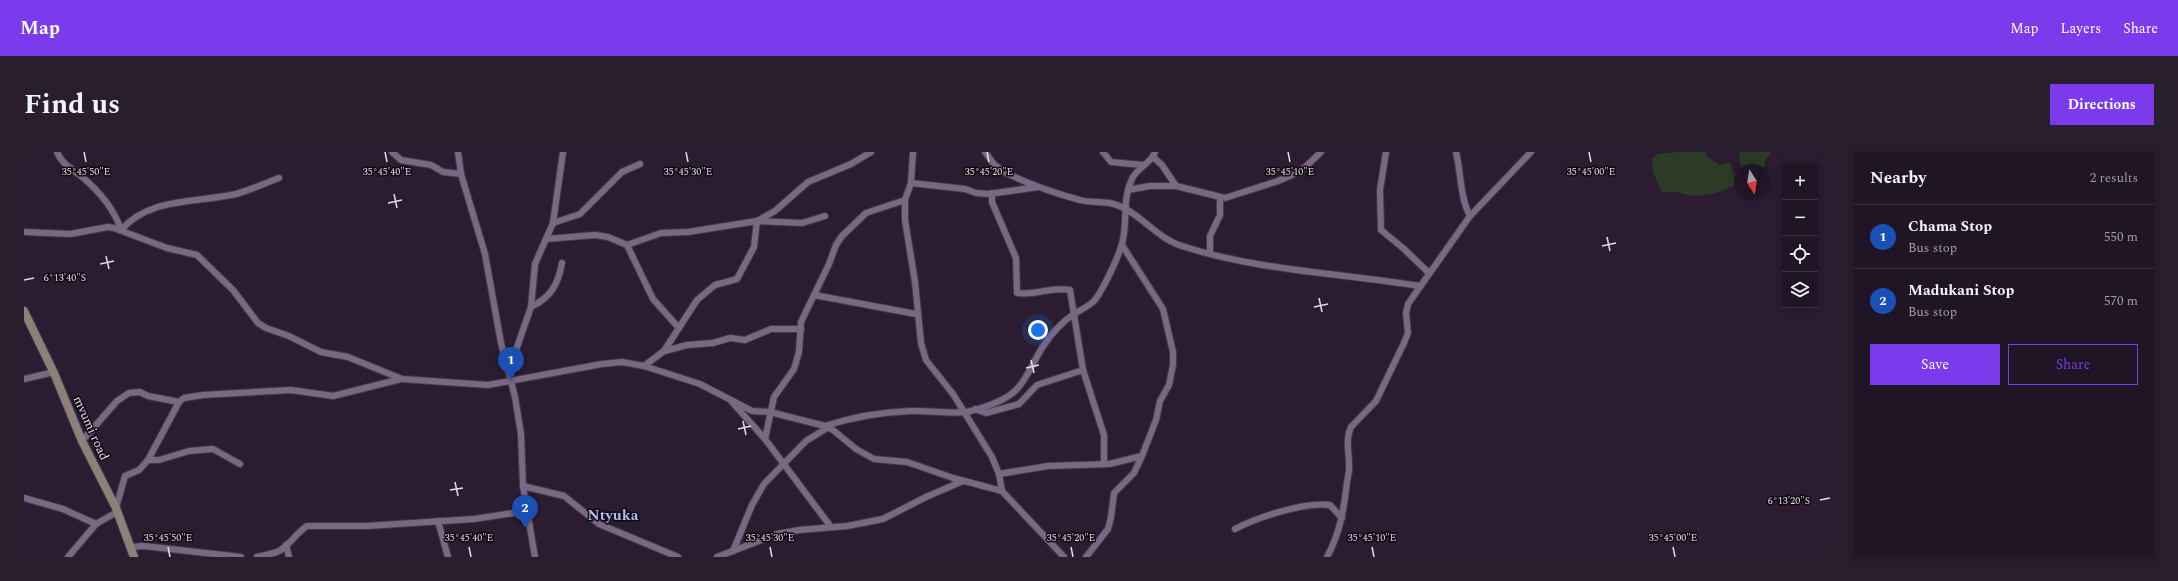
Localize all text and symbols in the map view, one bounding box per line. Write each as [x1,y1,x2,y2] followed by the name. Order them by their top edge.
[20,14,60,43] text: Map
[2010,18,2039,39] text: Map
[2061,18,2101,39] text: Layers
[2123,18,2158,39] text: Share
[24,83,120,126] text: Find us
[2050,84,2154,125] button: Directions
[62,164,110,180] text: 35°45'50"E
[363,164,411,180] text: 35°45'40"E
[664,164,712,180] text: 35°45'30"E
[965,164,1013,180] text: 35°45'20"E
[1266,164,1314,180] text: 35°45'10"E
[1567,164,1615,180] text: 35°45'00"E
[1734,164,1770,200] north arrow
[1782,164,1818,308] map controls
[1782,164,1818,200] button: +
[1870,165,1926,191] text: Nearby
[2090,168,2138,188] text: 2 results
[1782,200,1818,236] button: −
[1908,215,1992,238] text: Chama Stop
[1879,227,1887,247] text: 1
[2104,227,2138,247] text: 550 m
[1782,236,1818,272] button: locate
[1908,238,1957,258] text: Bus stop
[44,270,86,286] text: 6°13'40"S
[1782,272,1818,308] button: layers
[1908,279,2014,302] text: Madukani Stop
[1879,291,1887,311] text: 2
[2104,291,2138,311] text: 570 m
[1908,302,1957,322] text: Bus stop
[1028,320,1048,340] your location
[1870,344,2000,385] button: Save
[2008,344,2138,385] button: Share
[498,347,524,380] pin: 1
[68,392,114,464] street label: mvumi road
[1768,493,1810,509] text: 6°13'20"S
[512,495,538,528] pin: 2
[588,504,639,527] district label: Ntyuka
[144,530,192,546] text: 35°45'50"E
[445,530,493,546] text: 35°45'40"E
[746,530,794,546] text: 35°45'30"E
[1047,530,1095,546] text: 35°45'20"E
[1348,530,1396,546] text: 35°45'10"E
[1649,530,1697,546] text: 35°45'00"E

